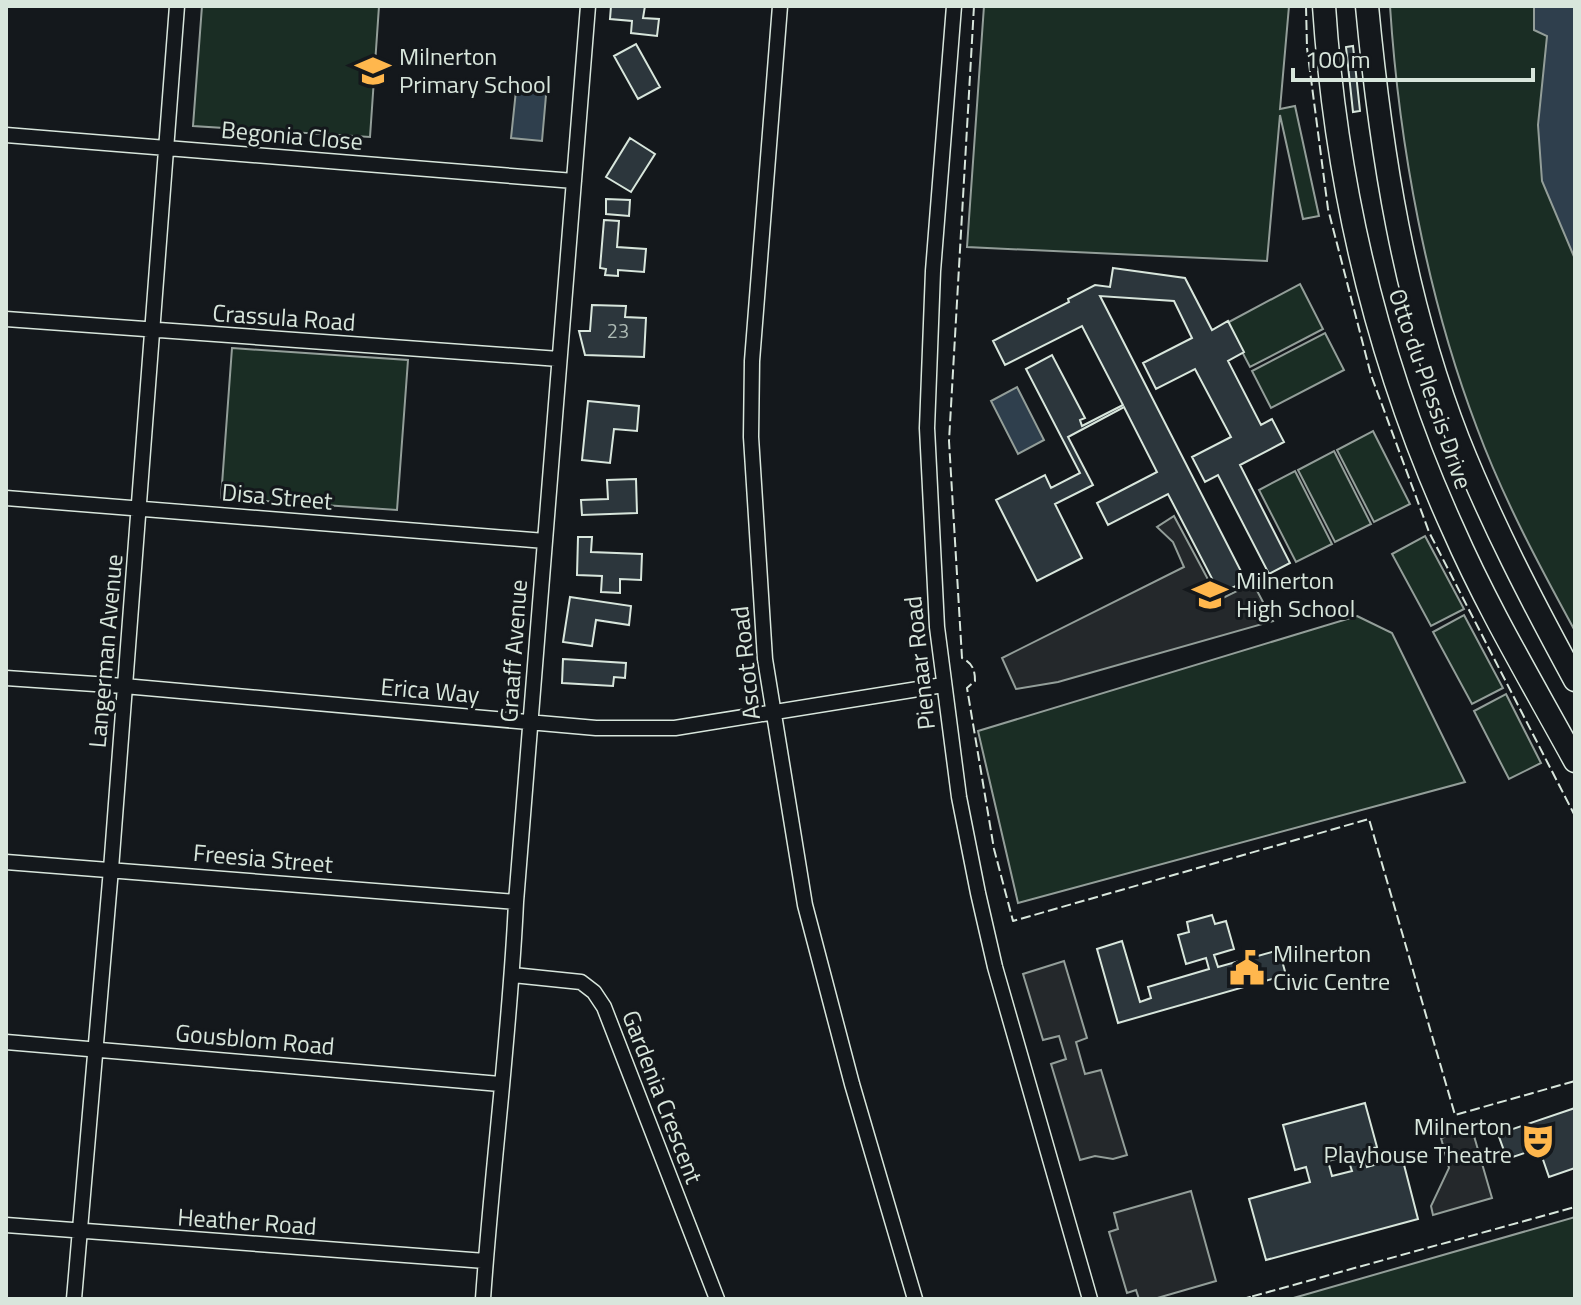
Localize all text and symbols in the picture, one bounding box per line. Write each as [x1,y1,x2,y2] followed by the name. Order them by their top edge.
[1293,32,1533,82] scale bar
[399,38,551,102] place label: Milnerton Primary School
[1305,41,1371,77] text: 100 m
[354,52,392,90] school or university icon: Milnerton Primary School
[220,111,364,159] street label: Begonia Close
[1380,284,1482,494] street label: Otto du Plessis Drive
[211,294,357,340] street label: Crassula Road
[607,315,629,346] house number: 23
[220,473,335,519] street label: Disa Street
[79,552,131,749] street label: Langerman Avenue
[1236,562,1355,626] place label: Milnerton High School
[1191,576,1229,614] school or university icon: Milnerton High School
[490,578,536,724] street label: Graaff Avenue
[894,595,944,732] street label: Pienaar Road
[721,605,769,722] street label: Ascot Road
[379,668,481,712] street label: Erica Way
[192,834,335,882] street label: Freesia Street
[1273,935,1390,999] place label: Milnerton Civic Centre
[1228,949,1266,987] public building icon: Milnerton Civic Centre
[613,1005,713,1189] street label: Gardenia Crescent
[174,1014,336,1064] street label: Gousblom Road
[1324,1108,1512,1172] place label: Milnerton Playhouse Theatre
[1519,1122,1557,1160] theatre icon: Milnerton Playhouse Theatre
[176,1198,318,1244] street label: Heather Road

